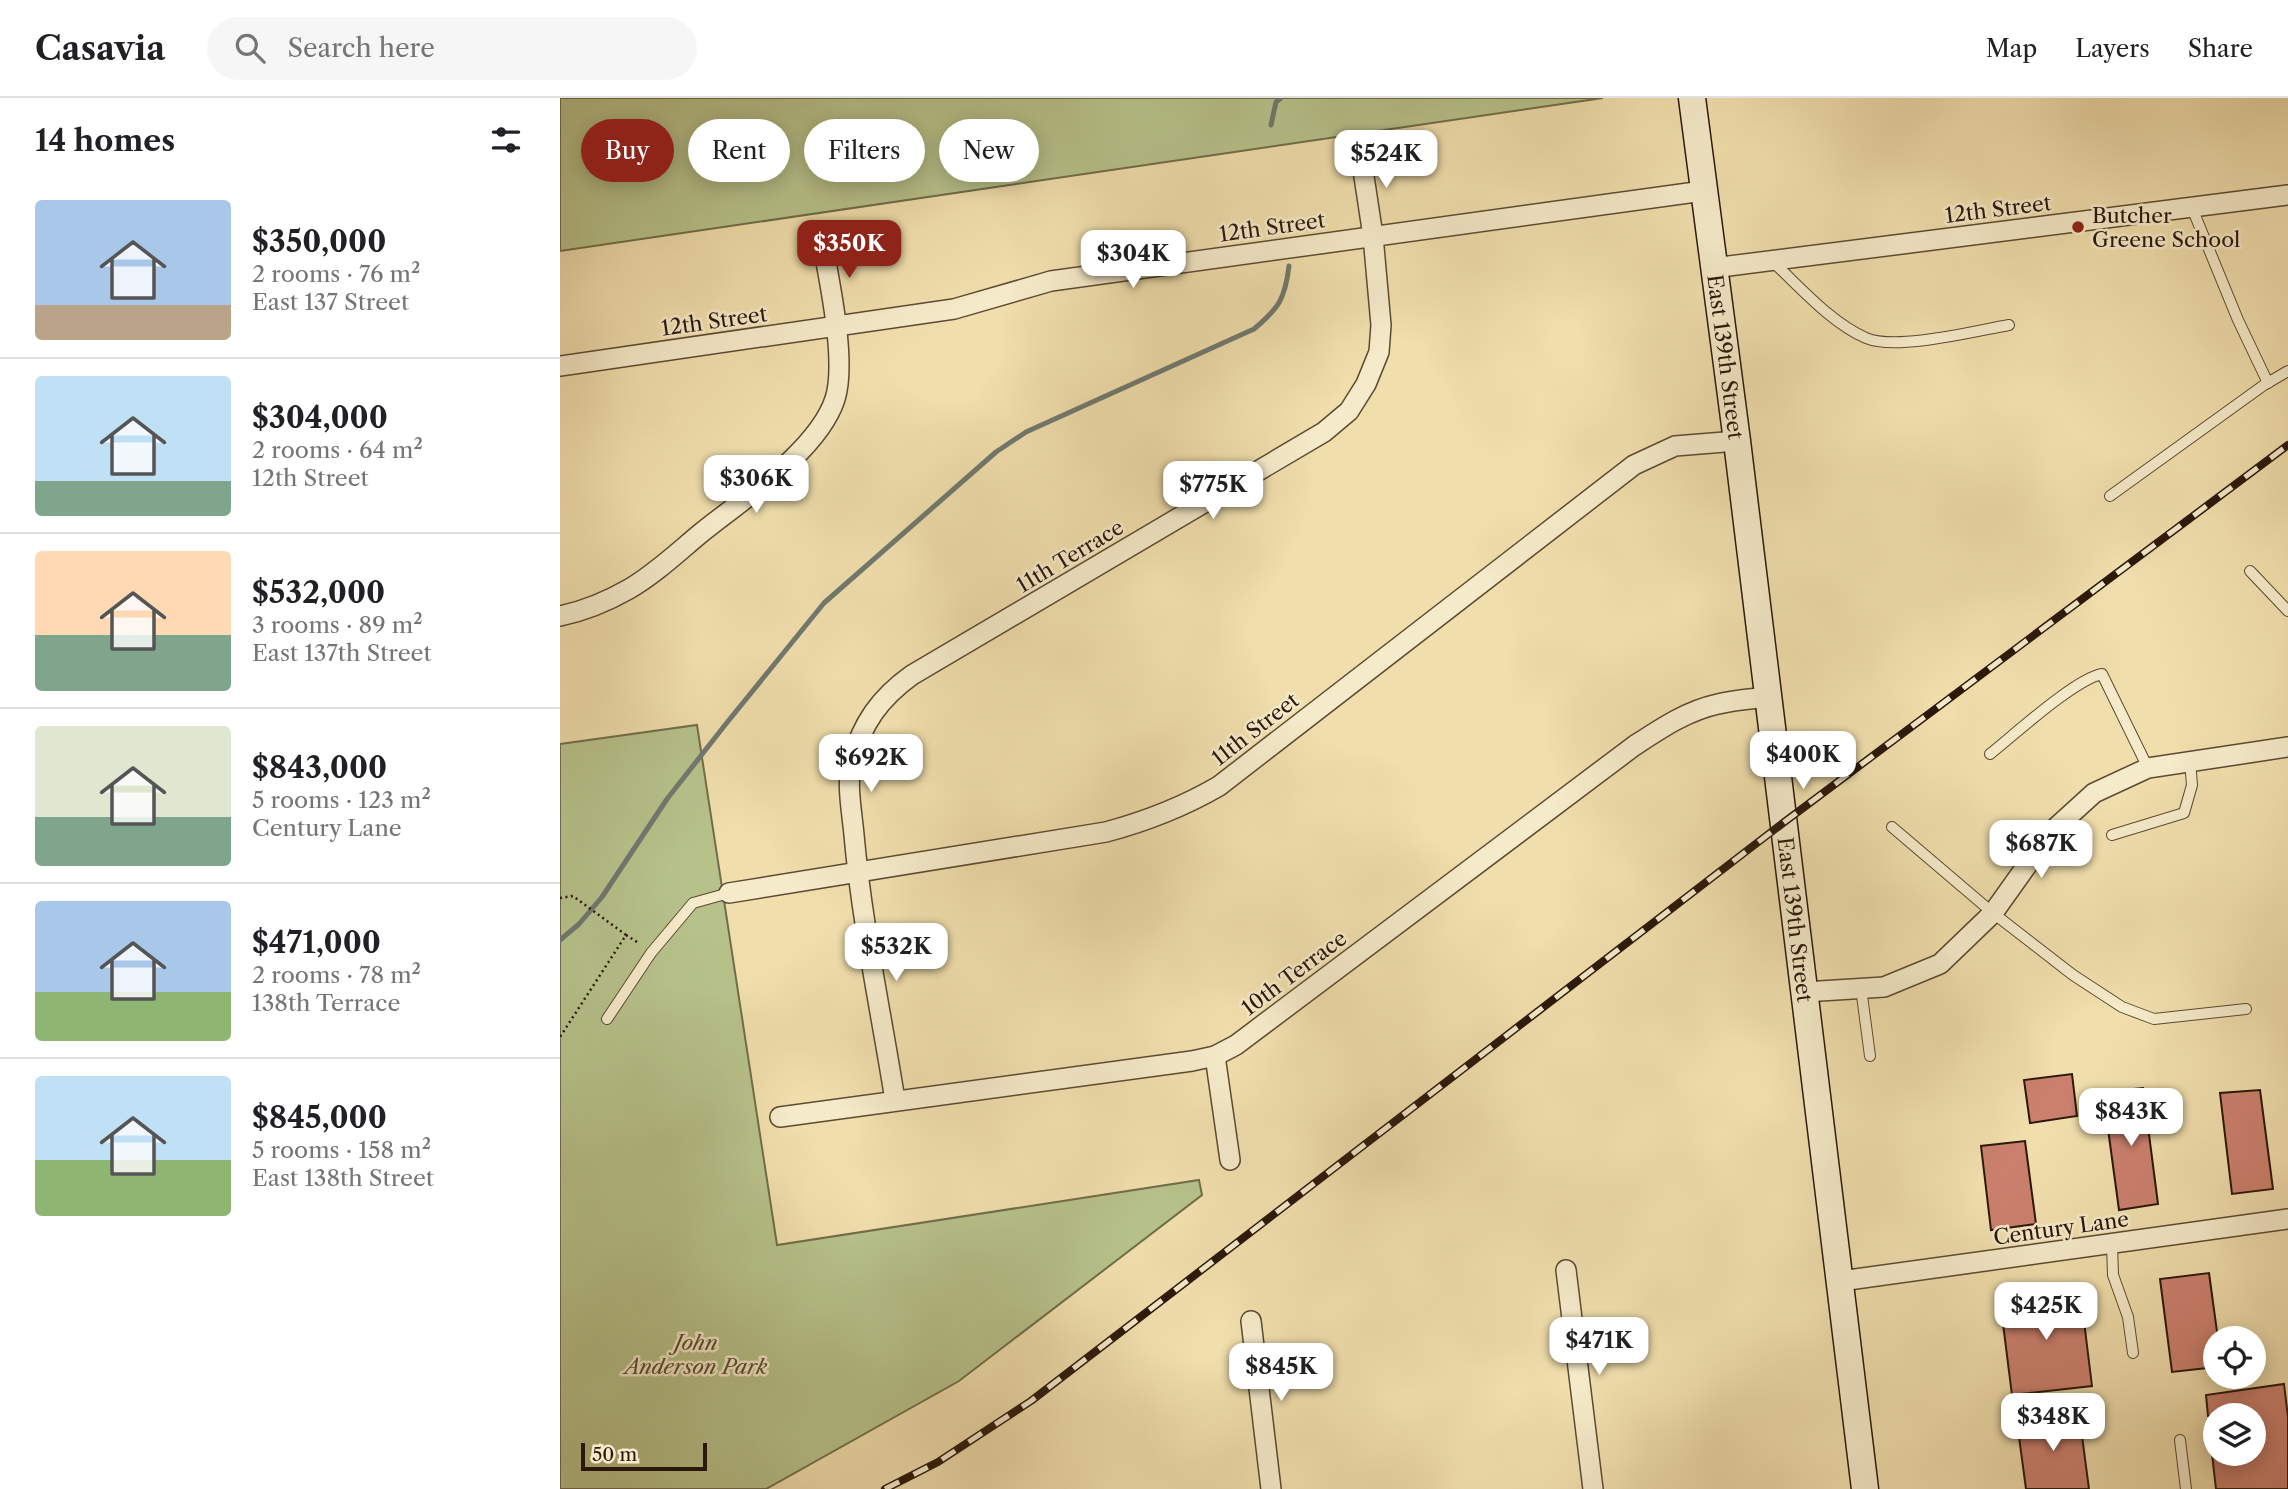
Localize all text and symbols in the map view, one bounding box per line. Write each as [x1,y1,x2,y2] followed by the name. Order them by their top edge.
[207,17,697,80] search box
[35,28,165,69] text: Casavia
[231,29,269,67] icon: search
[287,32,435,64] text: Search here
[1986,34,2037,63] text: Map
[2075,34,2150,63] text: Layers
[2188,34,2253,63] text: Share
[581,119,674,182] chip: Buy
[688,119,790,182] chip: Rent
[804,119,925,182] chip: Filters
[939,119,1039,182] chip: New
[487,121,525,159] icon: filters
[35,122,175,159] text: 14 homes
[1337,130,1435,190] pin: $524K
[1350,139,1422,167] text: $524K
[1944,190,2053,228] street label: 12th Street
[2092,203,2240,252] place label: Butcher Greene School
[1217,207,1327,247] street label: 12th Street
[2070,219,2086,235] marker: Butcher Greene School
[800,220,898,280] pin: $350K
[252,223,386,260] text: $350,000
[91,228,175,312] icon: home
[813,229,885,257] text: $350K
[1084,230,1182,290] pin: $304K
[1097,239,1169,267] text: $304K
[252,260,420,288] text: 2 rooms · 76 m²
[1703,273,1749,441] street label: East 139th Street
[252,288,409,316] text: East 137 Street
[659,301,769,341] street label: 12th Street
[252,399,388,436] text: $304,000
[91,404,175,488] icon: home
[252,436,423,464] text: 2 rooms · 64 m²
[707,456,805,515] pin: $306K
[1164,462,1262,521] pin: $775K
[252,464,369,492] text: 12th Street
[720,464,792,492] text: $306K
[1179,470,1247,498] text: $775K
[1012,514,1128,598] street label: 11th Terrace
[252,574,385,611] text: $532,000
[91,579,175,663] icon: home
[252,611,423,639] text: 3 rooms · 89 m²
[252,639,432,667] text: East 137th Street
[1207,687,1304,771] street label: 11th Street
[1754,732,1852,791] pin: $400K
[822,734,920,794] pin: $692K
[1766,740,1840,768] text: $400K
[835,743,907,771] text: $692K
[252,749,387,786] text: $843,000
[91,754,175,838] icon: home
[252,786,431,814] text: 5 rooms · 123 m²
[252,814,402,842] text: Century Lane
[1992,820,2090,880] pin: $687K
[2005,829,2077,857] text: $687K
[1773,836,1818,1004] street label: East 139th Street
[252,924,381,961] text: $471,000
[847,924,945,983] pin: $532K
[1237,925,1351,1021] street label: 10th Terrace
[91,929,175,1013] icon: home
[861,932,931,960] text: $532K
[252,961,421,989] text: 2 rooms · 78 m²
[252,989,400,1017] text: 138th Terrace
[2082,1088,2180,1148] pin: $843K
[2095,1097,2167,1125] text: $843K
[252,1099,387,1136] text: $845,000
[91,1104,175,1188] icon: home
[252,1136,431,1164] text: 5 rooms · 158 m²
[252,1164,434,1192] text: East 138th Street
[1992,1206,2130,1250] street label: Century Lane
[1997,1282,2095,1342] pin: $425K
[2010,1291,2082,1319] text: $425K
[1550,1318,1648,1377] pin: $471K
[1565,1326,1633,1354] text: $471K
[2203,1326,2266,1466] map controls
[2203,1326,2266,1389] button: locate
[622,1330,768,1379] park label: John Anderson Park
[1232,1344,1330,1403] pin: $845K
[1245,1352,1317,1380] text: $845K
[2004,1394,2102,1453] pin: $348K
[2017,1402,2089,1430] text: $348K
[2203,1403,2266,1466] button: layers
[581,1440,707,1472] scale bar
[592,1443,637,1466] text: 50 m

